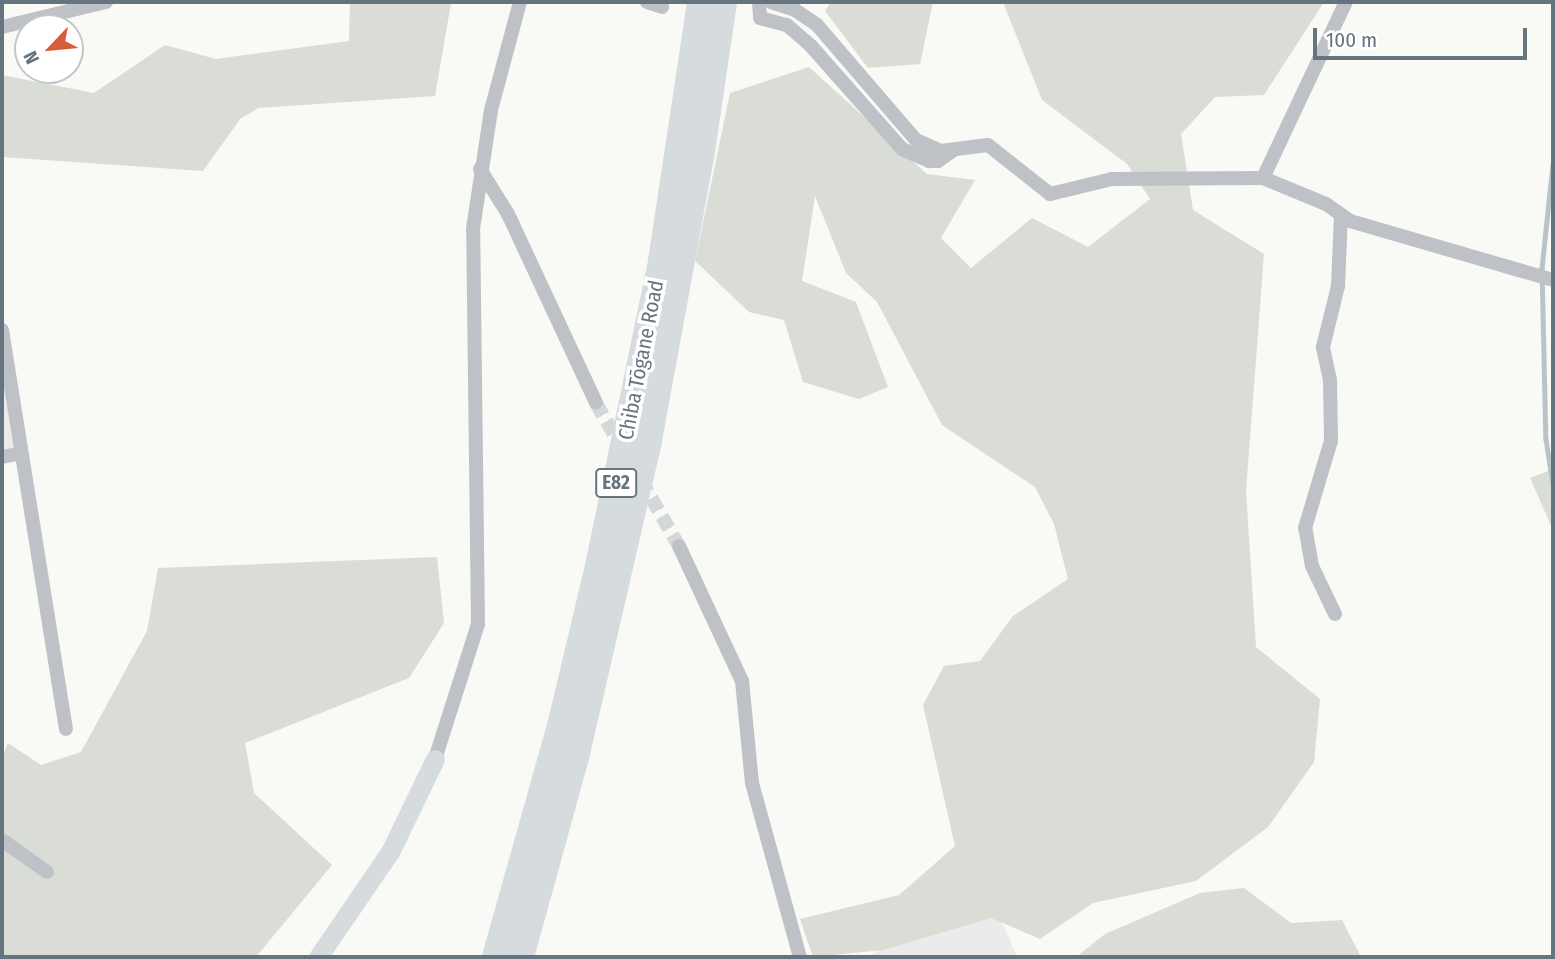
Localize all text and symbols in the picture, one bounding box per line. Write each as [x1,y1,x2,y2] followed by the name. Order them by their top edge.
[14,14,84,84] north arrow
[1317,14,1530,58] scale bar
[1326,27,1377,53] text: 100 m
[19,47,44,68] text: N
[613,278,669,442] street label: Chiba Tōgane Road
[595,468,637,498] road number: E82

